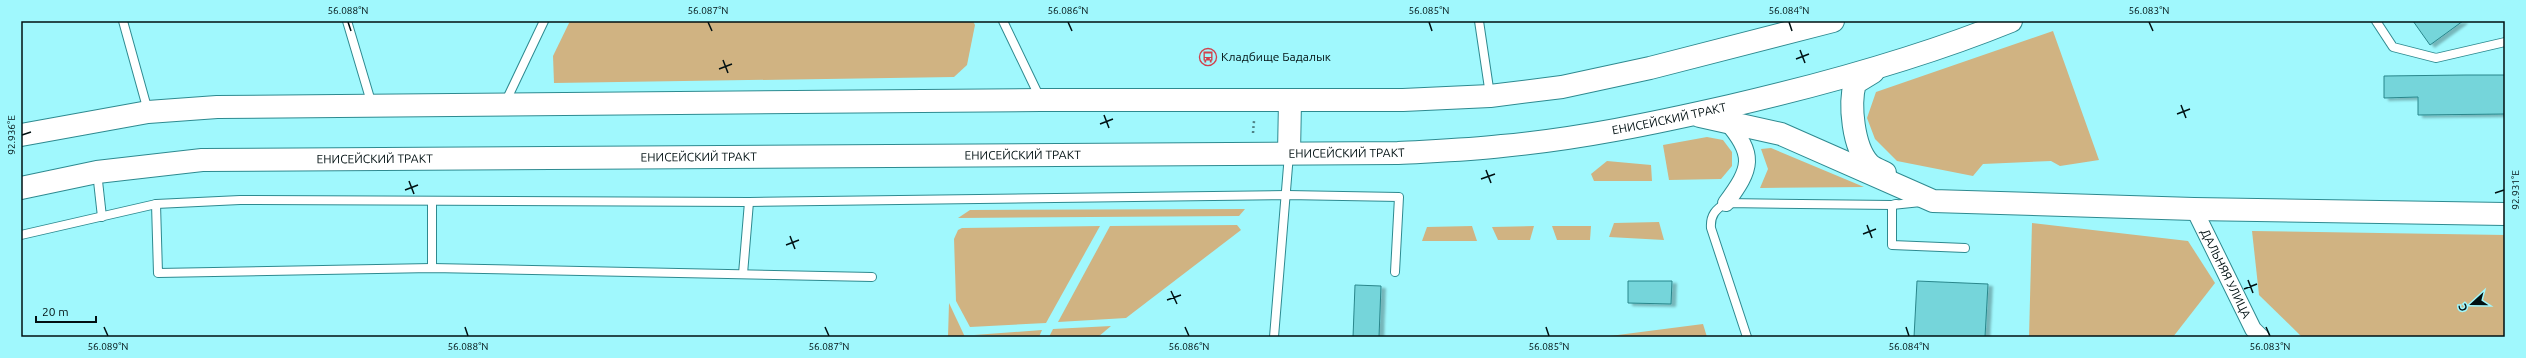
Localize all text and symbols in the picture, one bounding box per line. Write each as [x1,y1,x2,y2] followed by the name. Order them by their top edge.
[327,5,369,16] text: 56.088°N
[687,5,729,16] text: 56.087°N
[1047,5,1089,16] text: 56.086°N
[1408,5,1450,16] text: 56.085°N
[1768,5,1810,16] text: 56.084°N
[2128,5,2170,16] text: 56.083°N
[1198,47,1218,67] bus stop icon: Кладбище Бадалык
[1221,50,1331,63] place label: Кладбище Бадалык
[1611,100,1728,137] street label: ЕНИСЕЙСКИЙ ТРАКТ
[6,115,17,155] text: 92.936°E
[1288,146,1405,160] street label: ЕНИСЕЙСКИЙ ТРАКТ
[964,148,1081,162] street label: ЕНИСЕЙСКИЙ ТРАКТ
[640,150,757,163] street label: ЕНИСЕЙСКИЙ ТРАКТ
[316,152,433,165] street label: ЕНИСЕЙСКИЙ ТРАКТ
[2510,170,2521,210] text: 92.931°E
[2199,227,2254,320] street label: ДАЛЬНЯЯ УЛИЦА
[2452,284,2492,324] north arrow
[36,298,96,324] scale bar
[2456,302,2470,313] text: С
[42,305,69,318] text: 20 m
[87,341,129,352] text: 56.089°N
[447,341,489,352] text: 56.088°N
[808,341,850,352] text: 56.087°N
[1168,341,1210,352] text: 56.086°N
[1528,341,1570,352] text: 56.085°N
[1888,341,1930,352] text: 56.084°N
[2249,341,2291,352] text: 56.083°N

